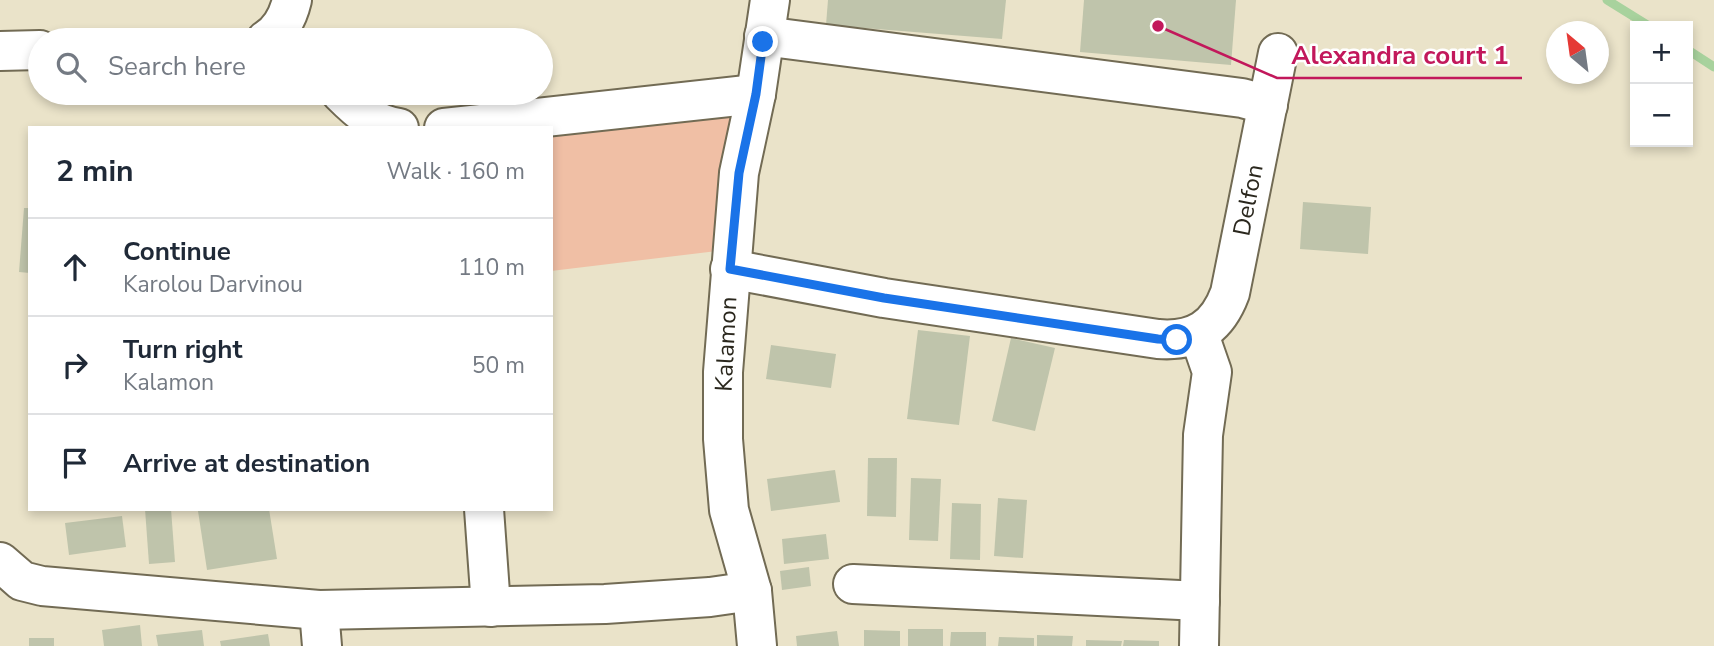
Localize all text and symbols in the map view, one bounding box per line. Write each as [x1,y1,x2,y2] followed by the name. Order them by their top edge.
[1546,21,1609,84] north arrow
[1630,21,1693,147] map controls
[1630,21,1693,84] button: +
[747,26,778,57] route end
[28,28,553,105] search box
[1277,31,1522,78] callout: Alexandra court 1
[1291,38,1509,73] text: Alexandra court 1
[52,48,90,86] icon: search
[108,49,246,84] text: Search here
[1630,84,1693,147] button: −
[56,151,134,192] text: 2 min
[386,156,525,187] text: Walk · 160 m
[1225,162,1271,238] street label: Delfon
[123,234,231,269] text: Continue
[56,248,94,286] icon: ahead
[458,252,525,283] text: 110 m
[123,269,303,300] text: Karolou Darvinou
[708,296,744,392] street label: Kalamon
[1161,324,1192,355] route start
[123,332,242,367] text: Turn right
[56,346,94,384] icon: right
[472,350,525,381] text: 50 m
[123,367,214,398] text: Kalamon
[56,444,94,482] icon: arrive
[123,446,370,481] text: Arrive at destination

